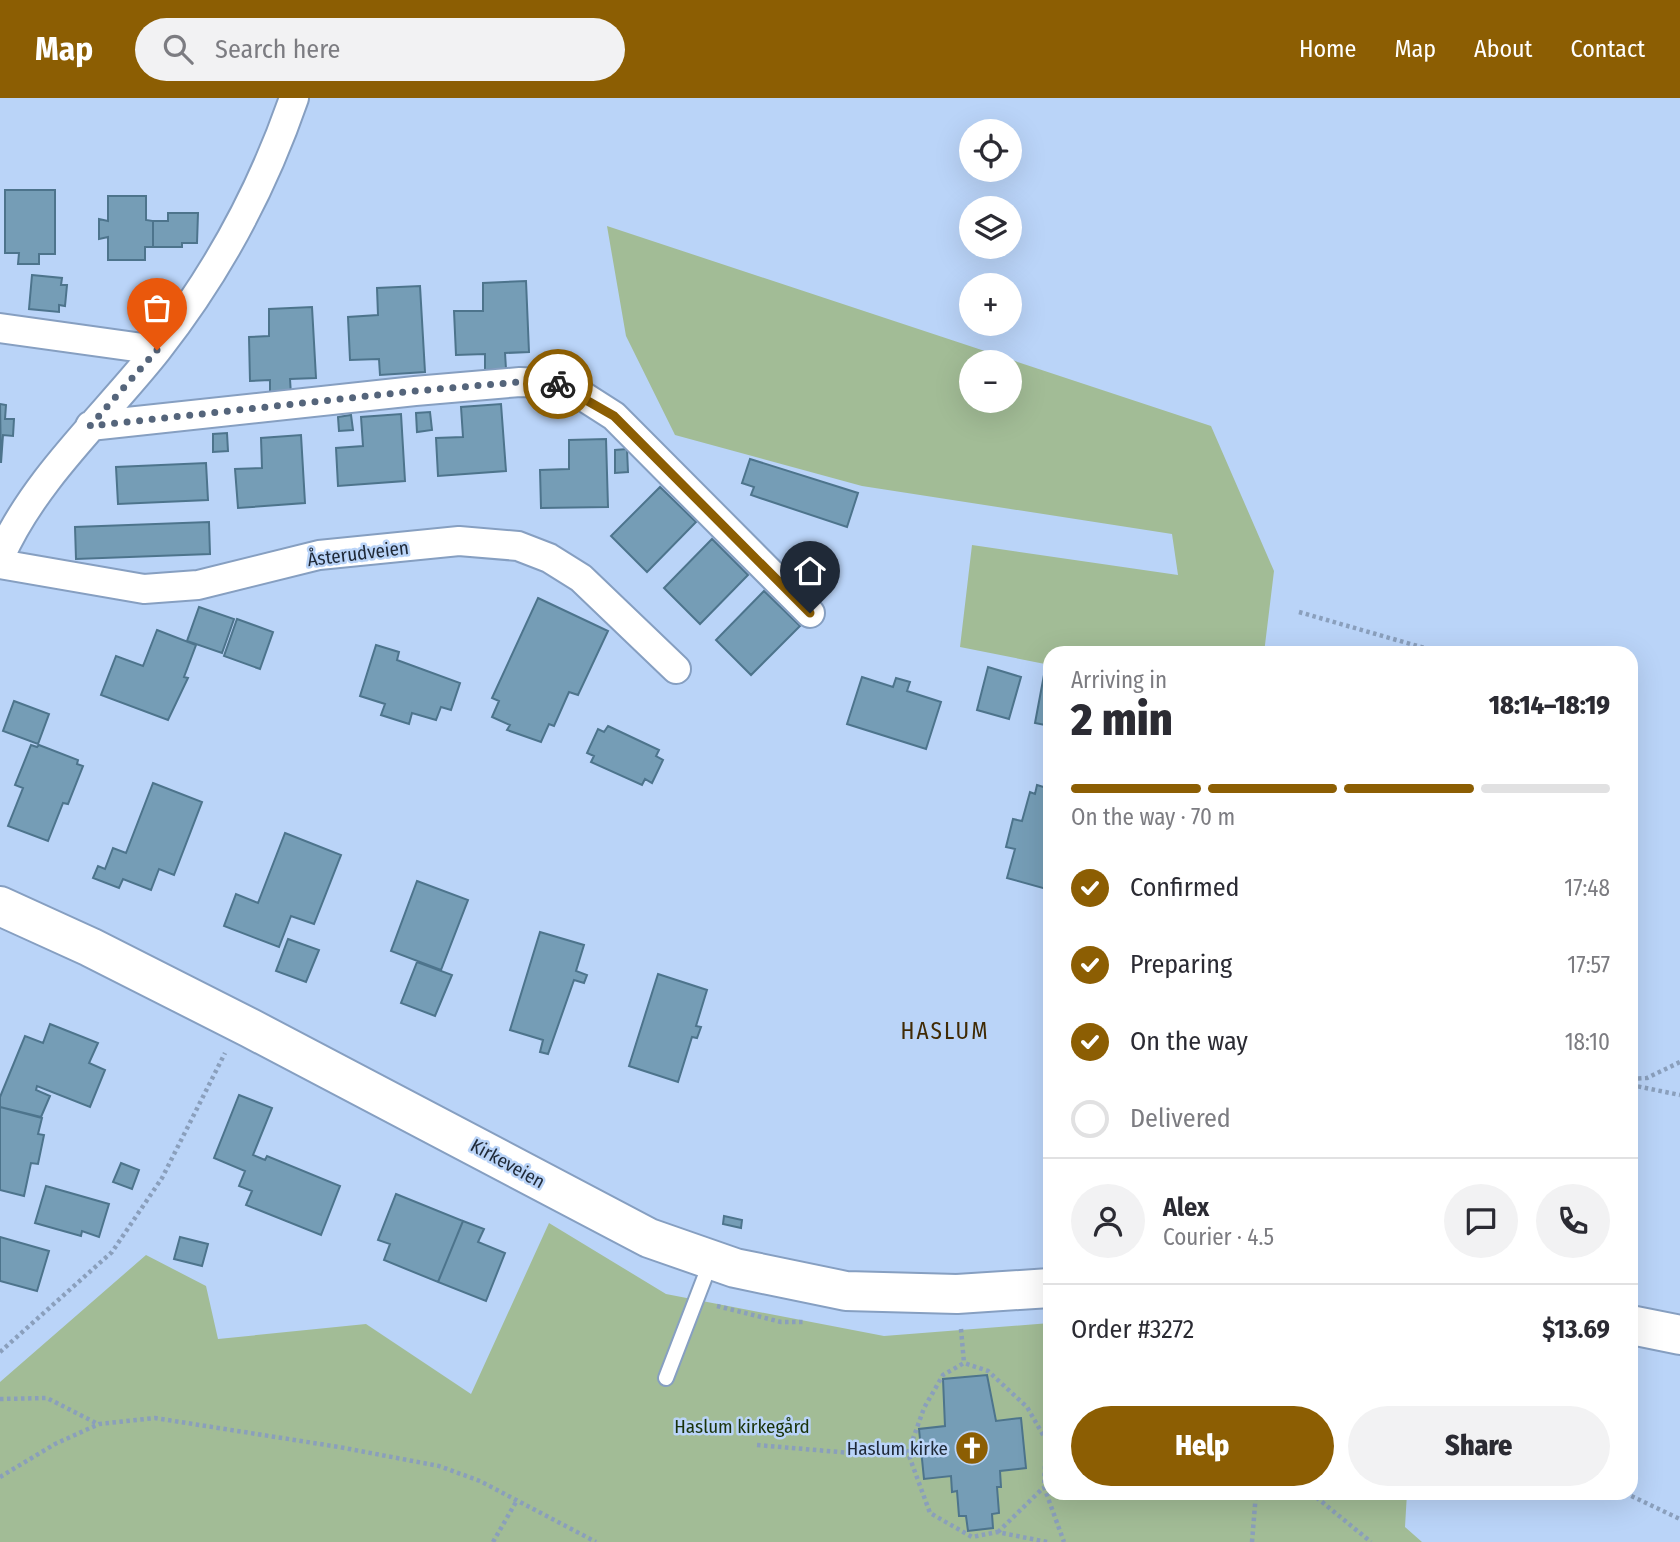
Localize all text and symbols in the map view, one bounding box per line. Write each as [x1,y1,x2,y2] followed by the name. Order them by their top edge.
[135,18,625,81] search box
[35,29,93,69] text: Map
[159,30,197,68] icon: search
[215,34,340,65] text: Search here
[1299,35,1356,63] text: Home
[1394,35,1436,63] text: Map
[1474,35,1532,63] text: About
[1570,35,1645,63] text: Contact
[959,119,1022,413] map controls
[959,119,1022,182] button: locate
[959,196,1022,259] button: layers
[959,273,1022,336] button: +
[127,278,187,350] pin
[138,289,176,327] icon: bag
[523,349,593,419] courier
[959,350,1022,413] button: −
[539,365,577,403] icon: bike
[306,536,410,571] street label: Åsterudveien
[780,541,840,613] pin
[791,552,829,590] icon: home
[1071,666,1167,694] text: Arriving in
[1489,690,1610,721] text: 18:14–18:19
[1071,692,1173,747] text: 2 min
[1071,803,1235,831] text: On the way · 70 m
[1071,869,1109,907] icon: check
[1130,872,1240,903] text: Confirmed
[1564,874,1610,902] text: 17:48
[1071,946,1109,984] icon: check
[1130,949,1232,980] text: Preparing
[1567,951,1610,979] text: 17:57
[900,1017,990,1045] district label: HASLUM
[1071,1023,1109,1061] icon: check
[1130,1026,1248,1057] text: On the way
[1565,1028,1610,1056] text: 18:10
[1130,1103,1231,1134] text: Delivered
[467,1134,549,1193] street label: Kirkeveien
[1071,1184,1145,1258] button: person
[1444,1184,1518,1258] button: chat
[1536,1184,1610,1258] button: phone
[1163,1192,1209,1223] text: Alex
[1163,1223,1274,1251] text: Courier · 4.5
[1071,1314,1194,1345] text: Order #3272
[1542,1314,1610,1345] text: $13.69
[1071,1406,1334,1486] button: Help
[1348,1406,1610,1486] button: Share
[674,1415,810,1438] park label: Haslum kirkegård
[953,1429,991,1467] church icon: Haslum kirke
[847,1437,948,1460] place label: Haslum kirke

